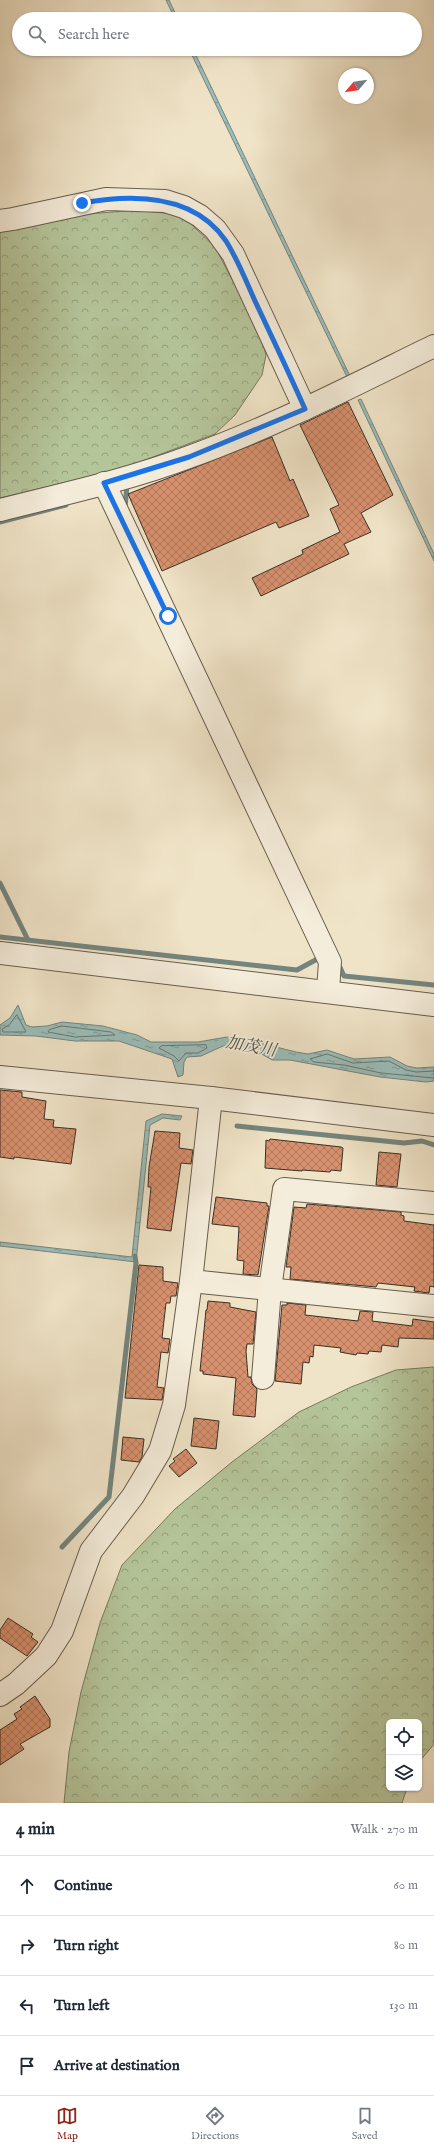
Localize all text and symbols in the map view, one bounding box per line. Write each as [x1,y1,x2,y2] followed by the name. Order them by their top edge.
[12,12,422,56] search box
[26,23,48,45] icon: search
[58,25,129,44] text: Search here
[338,68,374,104] north arrow
[73,194,91,212] route end
[159,607,177,625] route start
[224,1032,280,1062] water label: 加茂川
[386,1719,422,1791] map controls
[386,1719,422,1755] button: locate
[386,1755,422,1791] button: layers
[16,1819,55,1840] text: 4 min
[350,1821,418,1838] text: Walk · 270 m
[16,1875,38,1897] icon: ahead
[54,1876,112,1895] text: Continue
[393,1877,418,1894] text: 60 m
[16,1935,38,1957] icon: right
[54,1936,119,1955] text: Turn right
[394,1937,418,1954] text: 80 m
[16,1995,38,2017] icon: left
[54,1996,110,2015] text: Turn left
[389,1997,418,2014] text: 130 m
[16,2055,38,2077] icon: arrive
[54,2056,180,2075] text: Arrive at destination
[56,2105,78,2143] tab: Map
[191,2105,239,2143] tab: Directions
[352,2105,378,2143] tab: Saved

